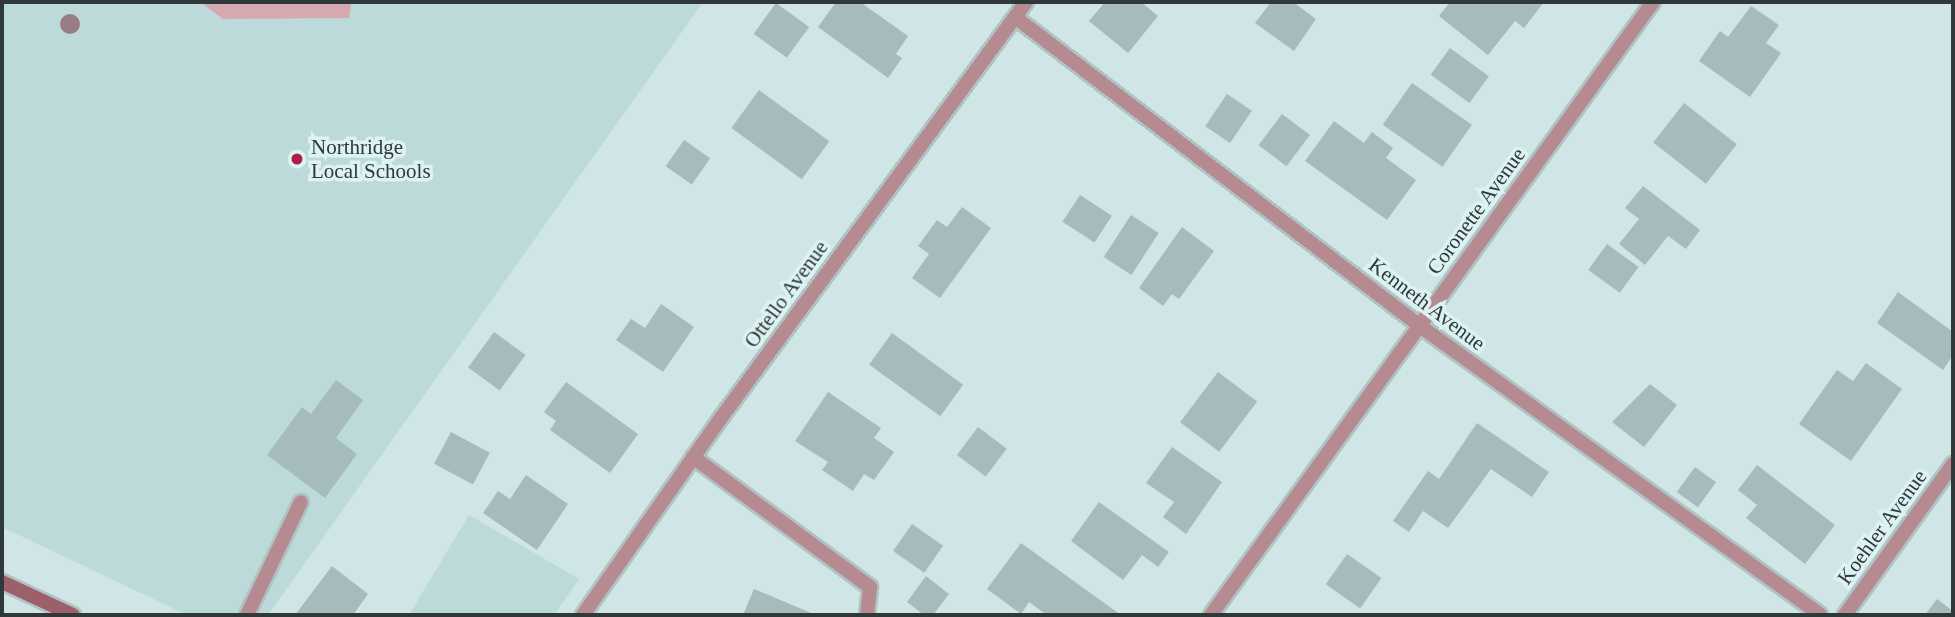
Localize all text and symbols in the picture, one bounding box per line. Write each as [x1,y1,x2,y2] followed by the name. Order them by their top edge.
[311,134,431,184] place label: Northridge Local Schools
[1421,142,1531,280] street label: Coronette Avenue
[289,151,305,167] marker: Northridge Local Schools
[738,235,834,353] street label: Ottello Avenue
[1363,252,1491,356] street label: Kenneth Avenue
[1832,464,1932,590] street label: Koehler Avenue

